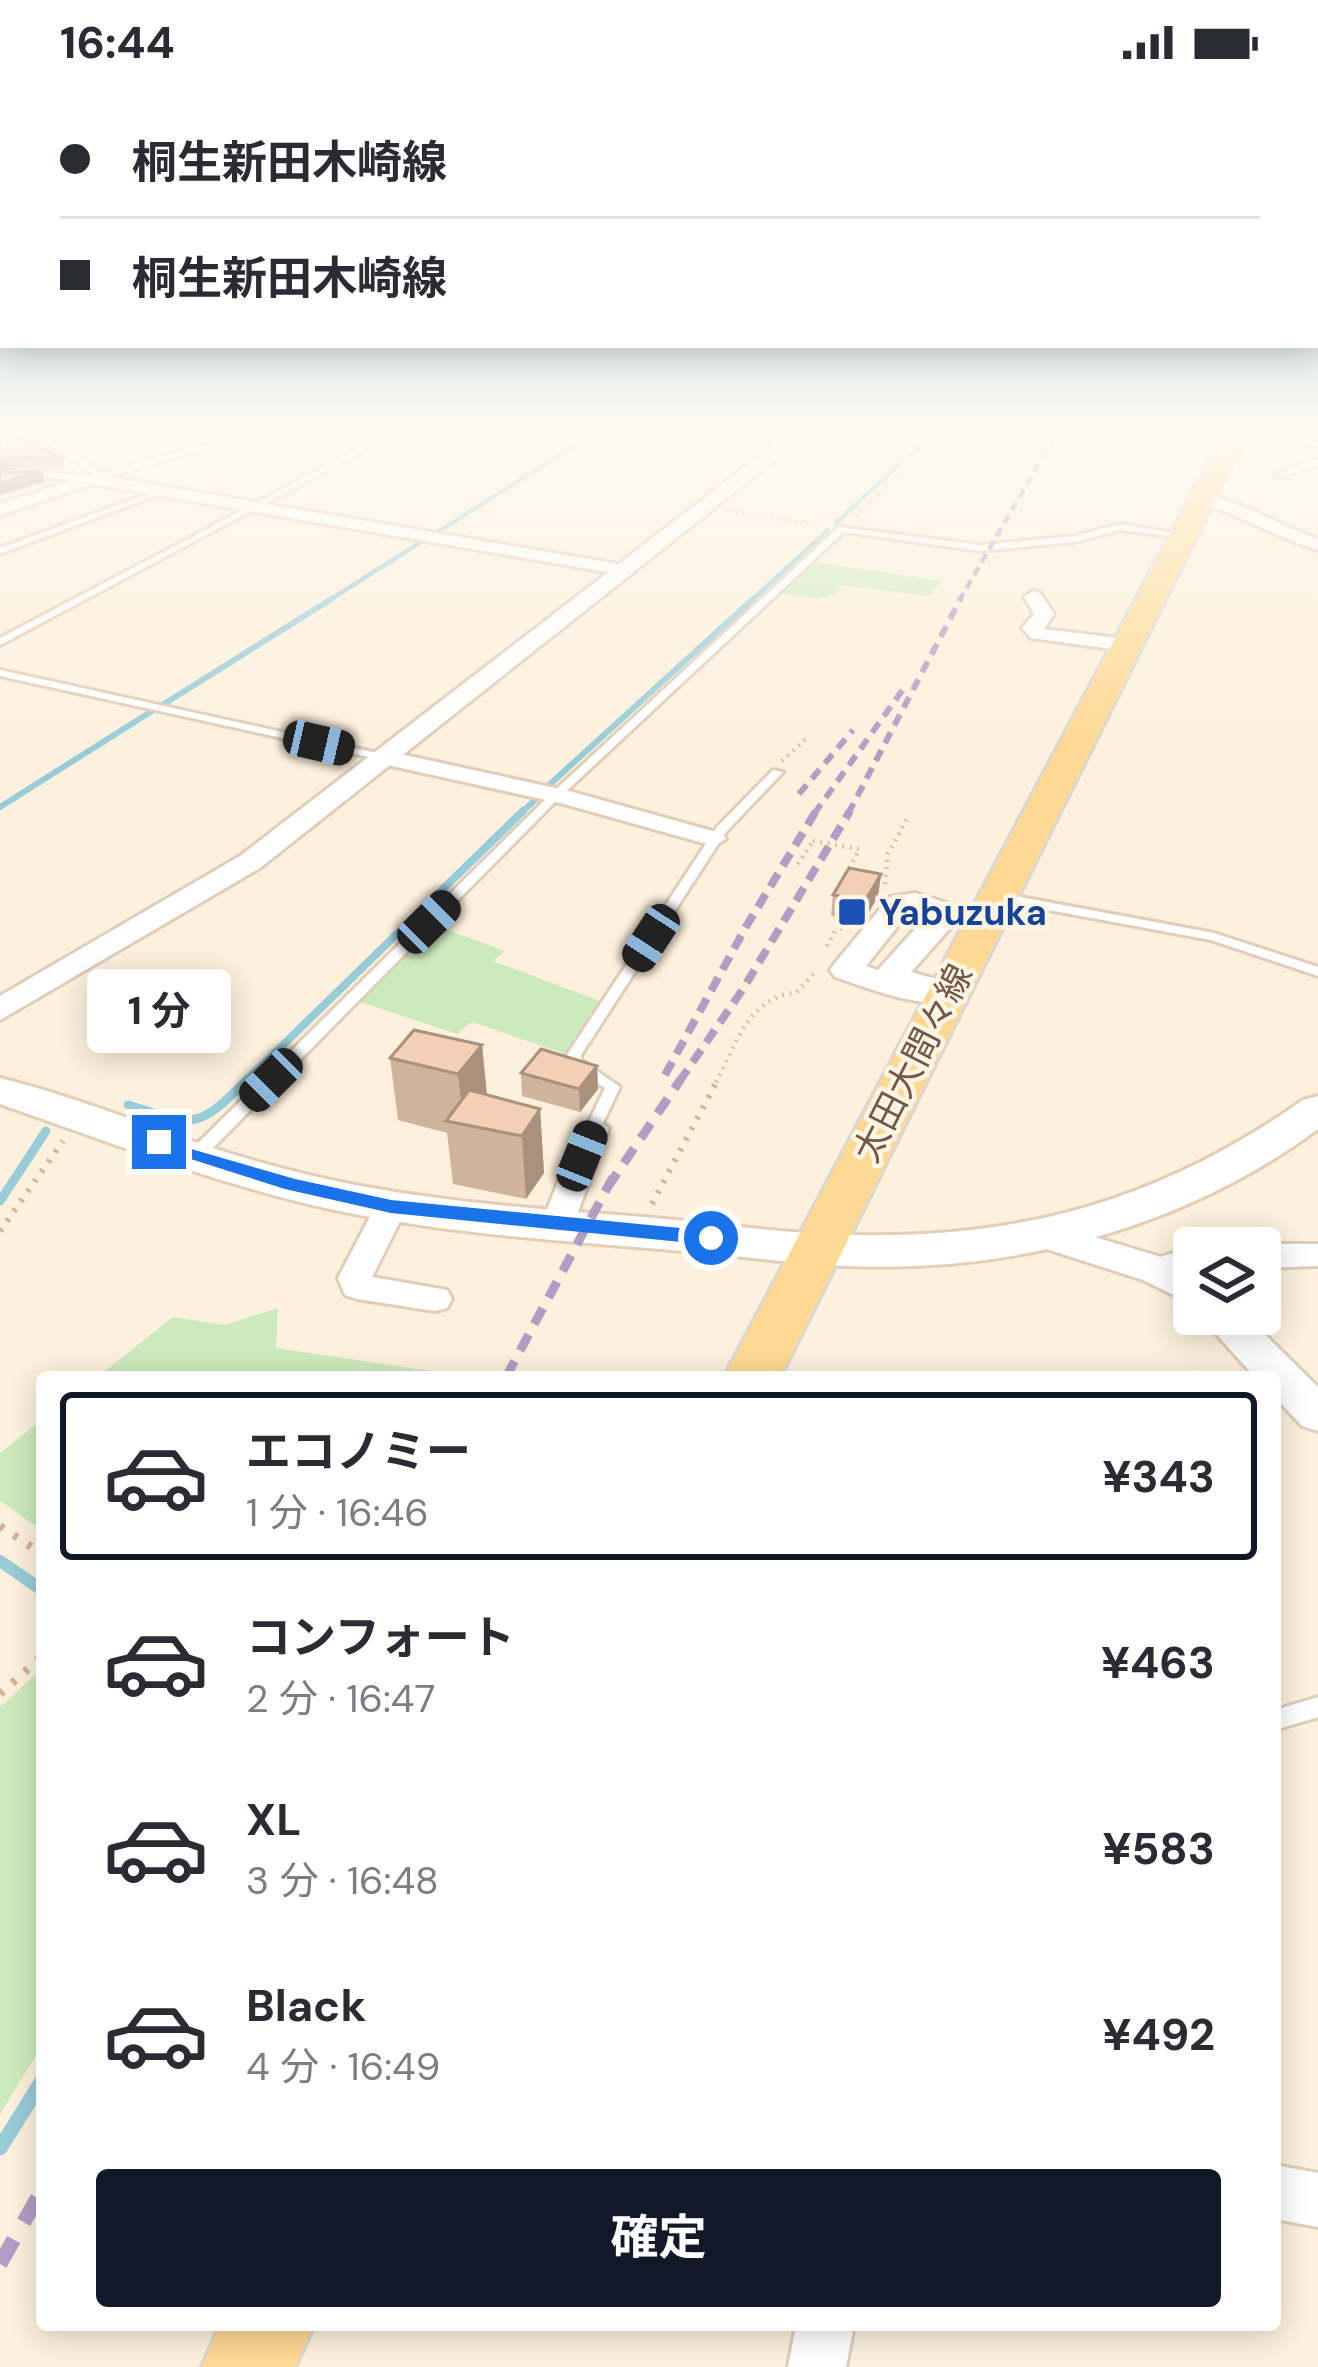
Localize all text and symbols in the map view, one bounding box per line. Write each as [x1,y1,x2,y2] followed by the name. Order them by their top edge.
[60,13,175,72] text: 16:44
[132,133,447,192] text: 桐生新田木崎線
[132,249,447,308] text: 桐生新田木崎線
[280,717,358,769] car
[391,884,467,960] car
[879,889,1047,936] place label: Yabuzuka
[836,896,868,928] marker: Yabuzuka
[616,898,686,978] car
[843,956,983,1170] street label: 太田大間々線
[87,968,231,1052] callout: 1 分
[128,985,190,1036] text: 1 分
[233,1042,309,1118] car
[132,1115,186,1169] route end
[552,1116,612,1196] car
[684,1211,738,1265] route start
[1173,1227,1281,1335] map controls
[1173,1227,1281,1335] button: layers
[102,1422,210,1530] icon: car
[246,1422,471,1481] text: エコノミー
[1102,1447,1215,1506] text: ¥343
[246,1487,429,1538] text: 1 分 · 16:46
[102,1608,210,1716] icon: car
[246,1608,515,1667] text: コンフォート
[1101,1633,1215,1692] text: ¥463
[246,1673,435,1724] text: 2 分 · 16:47
[246,1790,301,1849] text: XL
[102,1794,210,1902] icon: car
[1102,1819,1215,1878] text: ¥583
[246,1855,439,1906] text: 3 分 · 16:48
[246,1976,366,2035] text: Black
[102,1980,210,2088] icon: car
[1102,2005,1215,2064] text: ¥492
[246,2041,440,2092] text: 4 分 · 16:49
[96,2169,1221,2307] button: 確定

